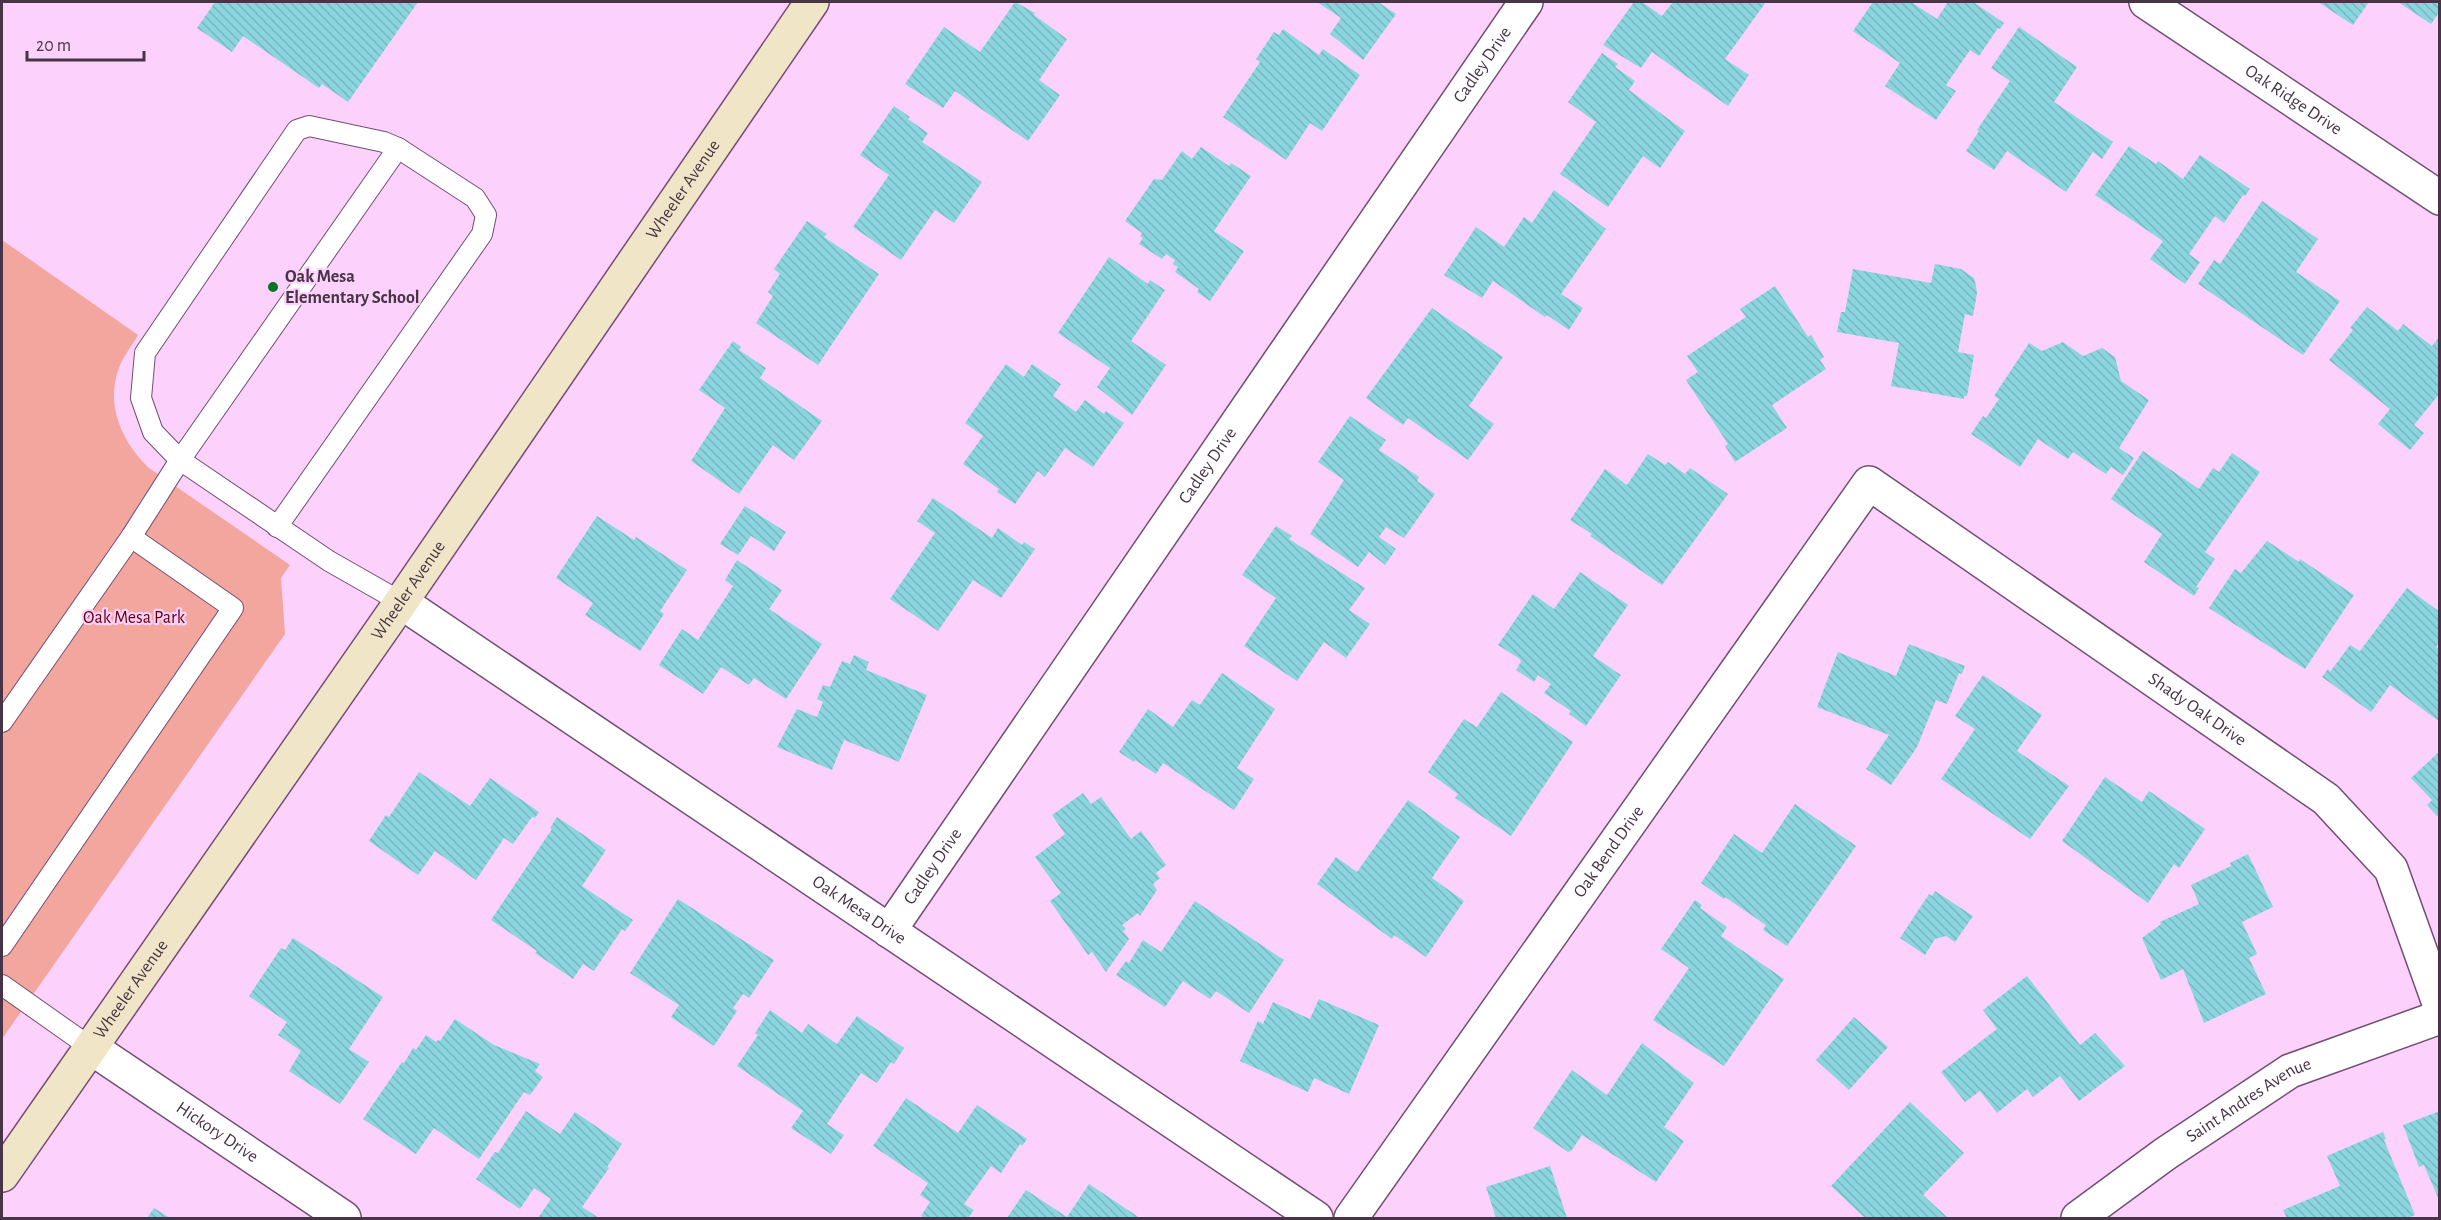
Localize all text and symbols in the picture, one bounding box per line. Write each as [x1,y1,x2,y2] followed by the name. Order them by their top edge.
[27,24,144,62] scale bar
[1450,24,1515,106] street label: Cadley Drive
[36,37,71,55] text: 20 m
[2242,62,2345,139] street label: Oak Ridge Drive
[643,137,724,243] street label: Wheeler Avenue
[285,268,420,307] place label: Oak Mesa Elementary School
[266,280,280,294] marker: Oak Mesa Elementary School
[1176,424,1240,507] street label: Cadley Drive
[368,538,449,643] street label: Wheeler Avenue
[83,609,186,627] park label: Oak Mesa Park
[2145,670,2249,750] street label: Shady Oak Drive
[1571,803,1648,901] street label: Oak Bend Drive
[901,825,965,908] street label: Cadley Drive
[809,872,909,948] street label: Oak Mesa Drive
[91,937,172,1042] street label: Wheeler Avenue
[2183,1055,2314,1146] street label: Saint Andres Avenue
[173,1099,261,1166] street label: Hickory Drive

